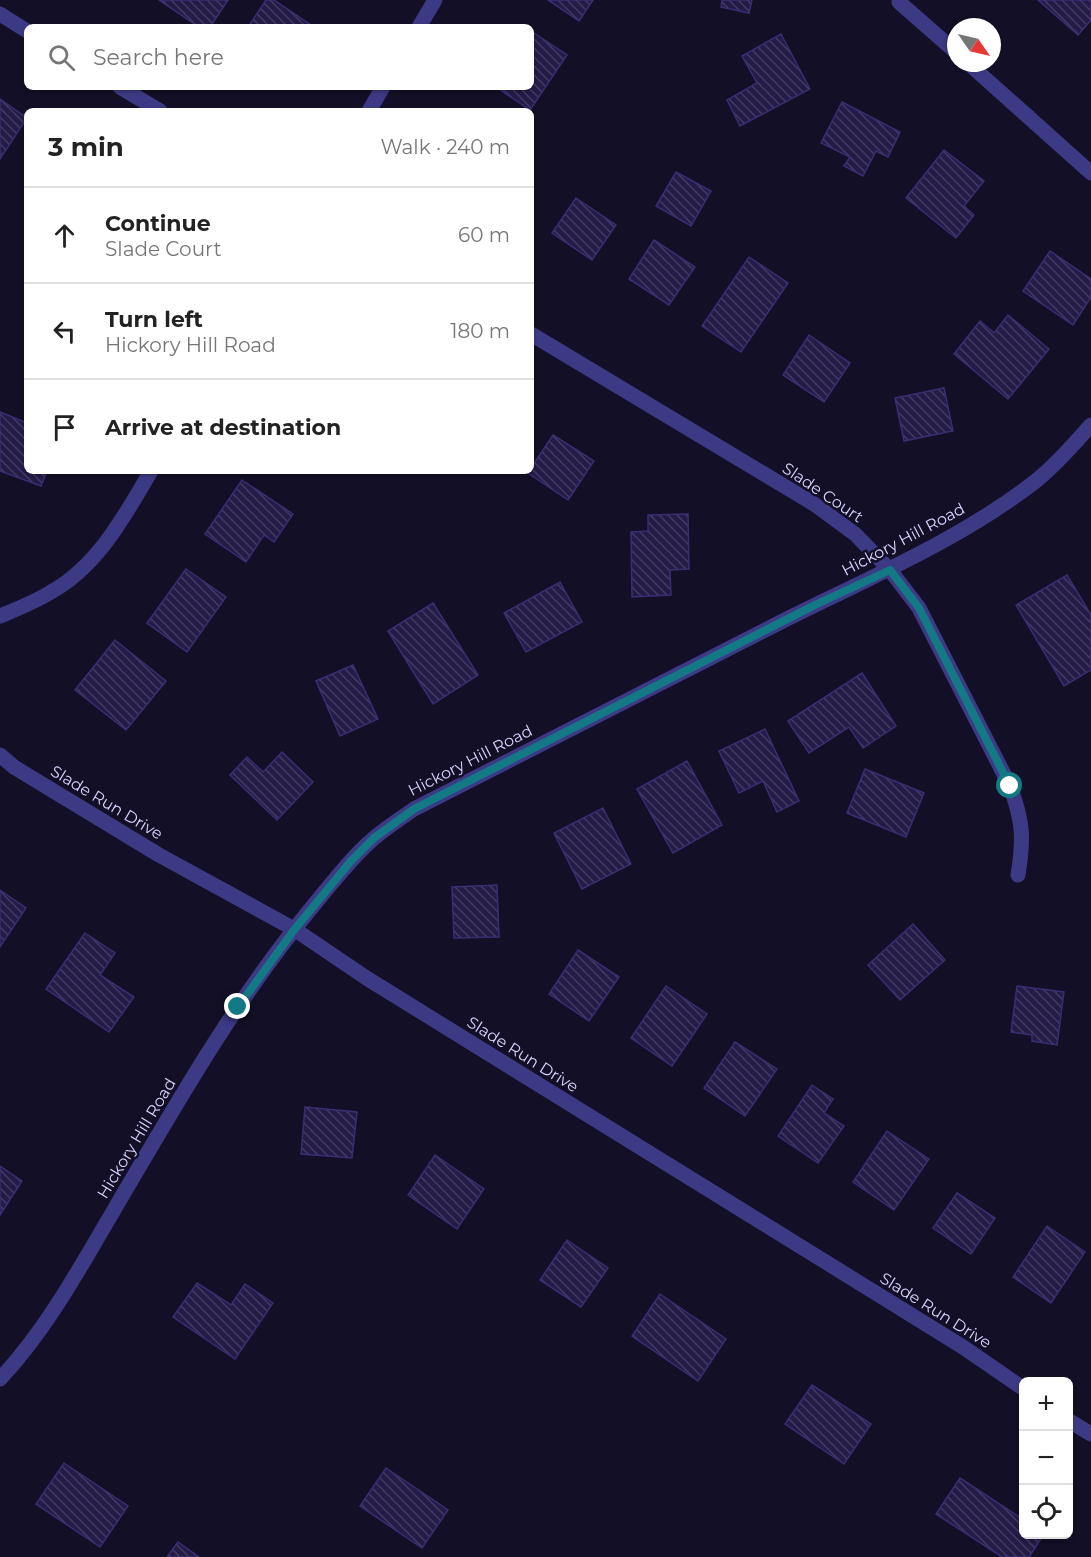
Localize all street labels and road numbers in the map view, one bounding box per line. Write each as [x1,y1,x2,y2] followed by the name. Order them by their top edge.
[779,458,867,527] street label: Slade Court
[838,499,968,580] street label: Hickory Hill Road
[405,721,535,800] street label: Hickory Hill Road
[47,761,166,843] street label: Slade Run Drive
[464,1013,582,1096] street label: Slade Run Drive
[93,1075,180,1202] street label: Hickory Hill Road
[877,1269,995,1352] street label: Slade Run Drive

